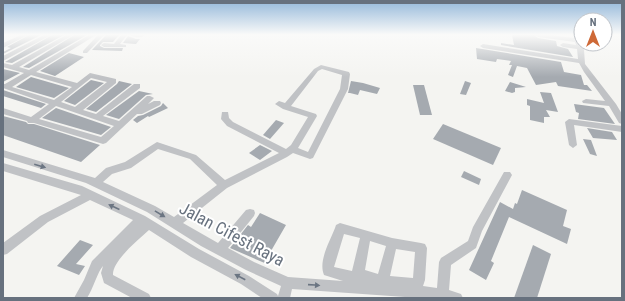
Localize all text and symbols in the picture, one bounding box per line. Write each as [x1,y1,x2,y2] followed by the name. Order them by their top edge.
[573,12,613,52] north arrow
[590,16,597,29] text: N
[34,163,46,169] one-way arrow
[176,198,288,270] street label: Jalan Cifest Raya
[109,204,120,210] one-way arrow
[154,210,166,217] one-way arrow
[234,274,246,281] one-way arrow
[308,281,320,288] one-way arrow

